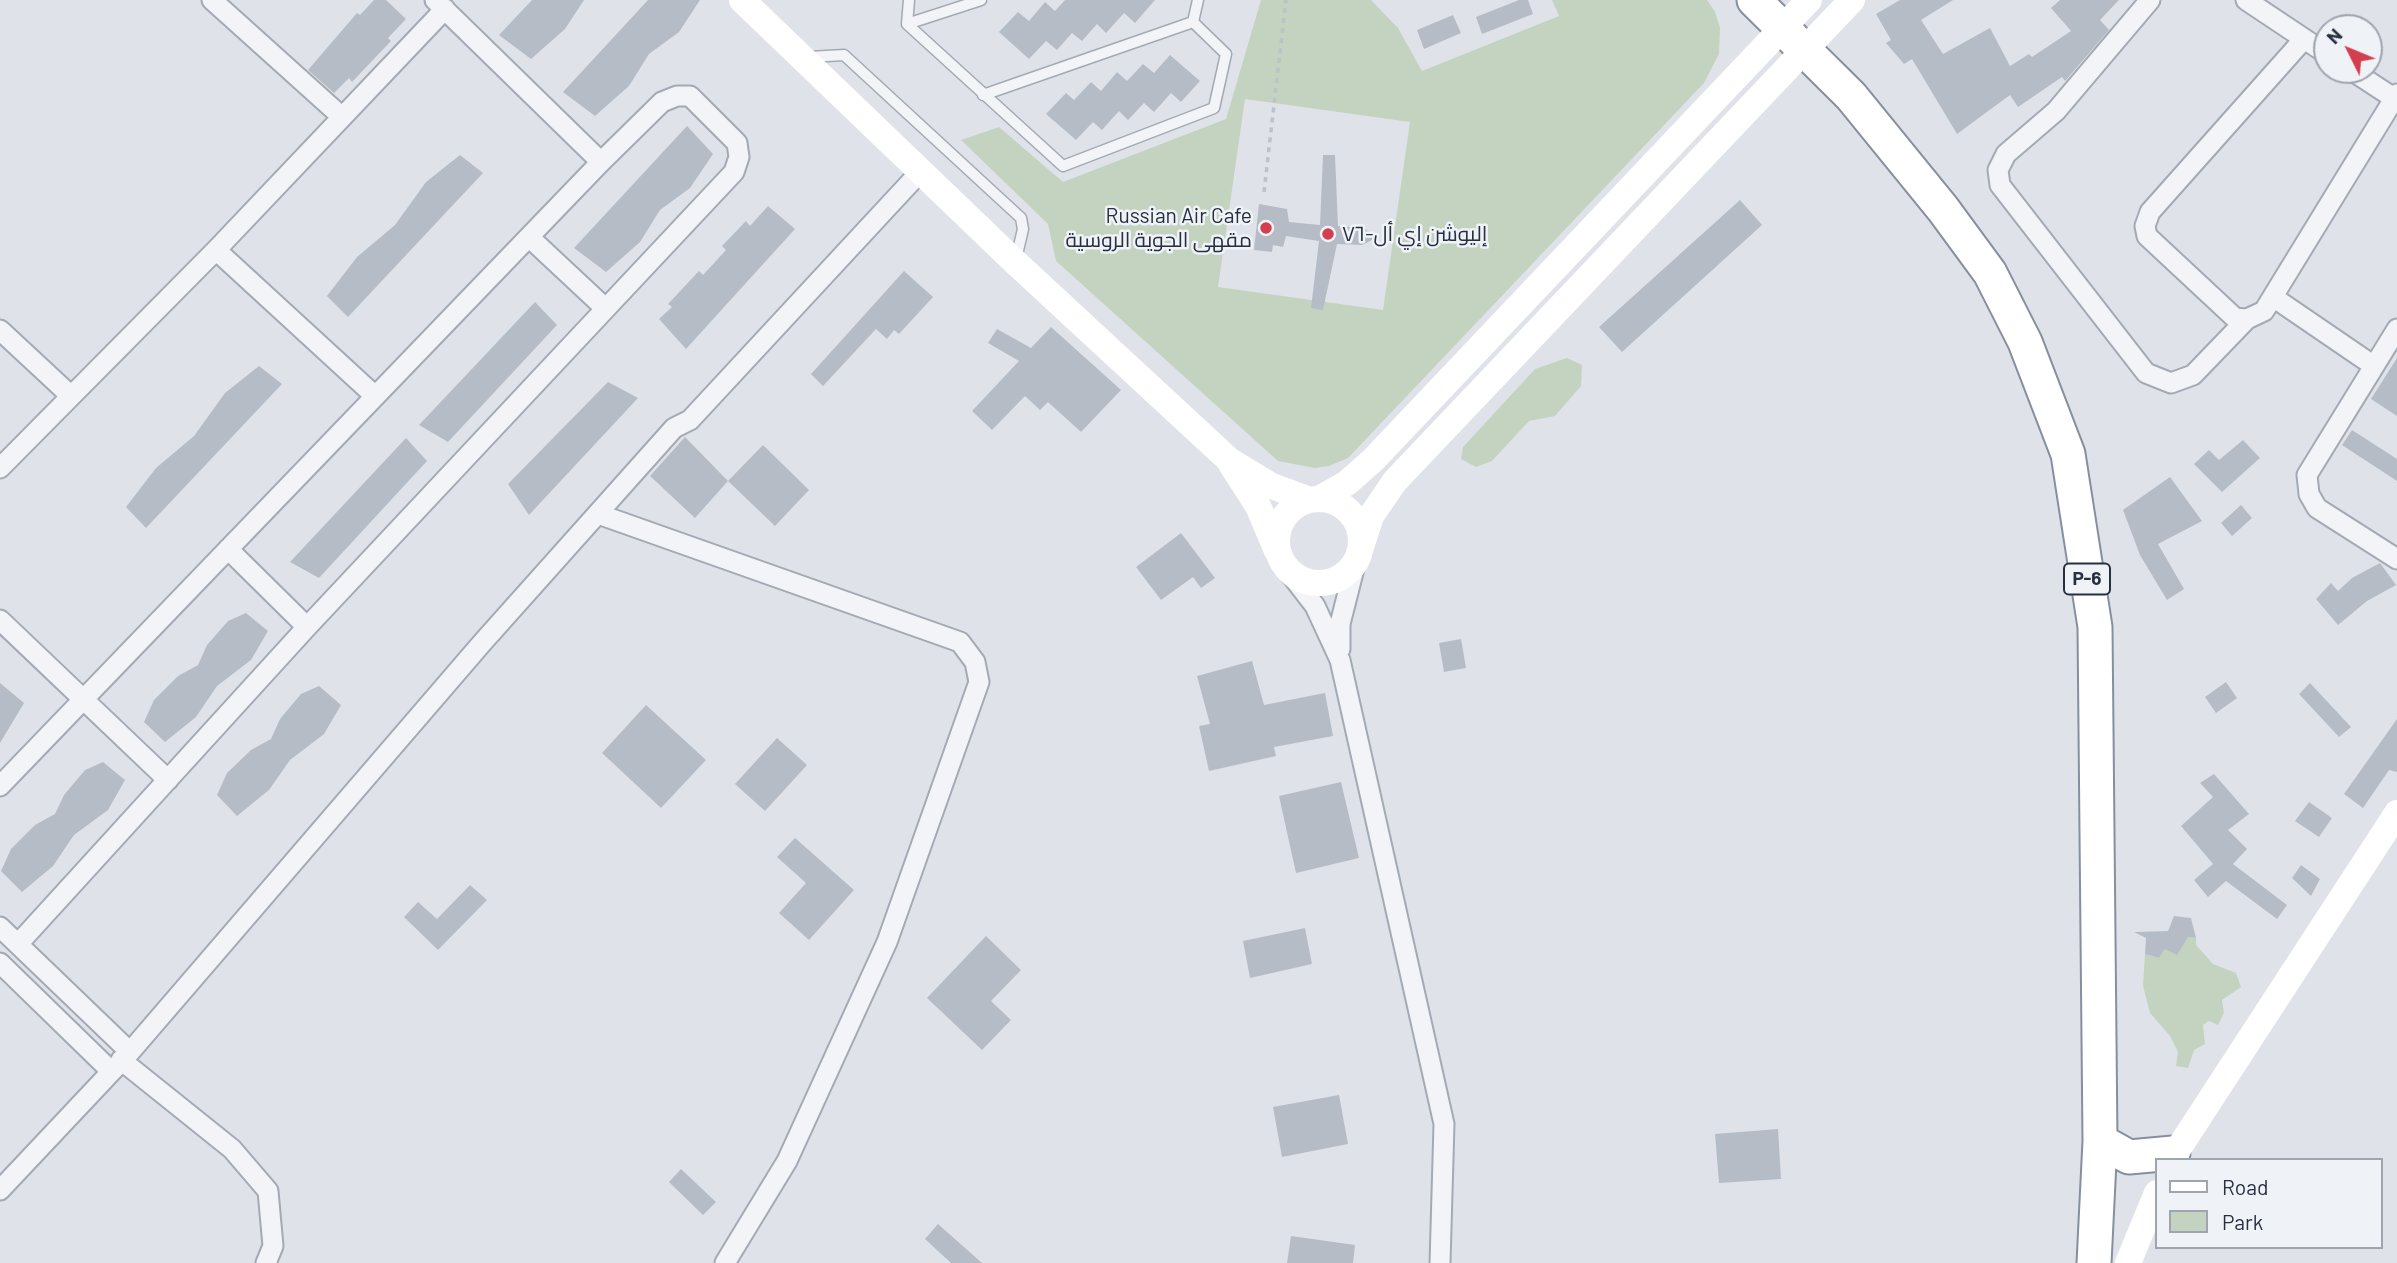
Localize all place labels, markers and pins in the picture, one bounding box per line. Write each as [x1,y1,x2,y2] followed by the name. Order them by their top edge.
[1065,203,1252,253] place label: Russian Air Cafe مقهى الجوية الروسية
[1258,220,1274,236] marker: Russian Air Cafe مقهى الجوية الروسية
[1342,221,1487,247] place label: إليوشن إي أل-٧٦
[1320,226,1336,242] marker: إليوشن إي أل-٧٦

